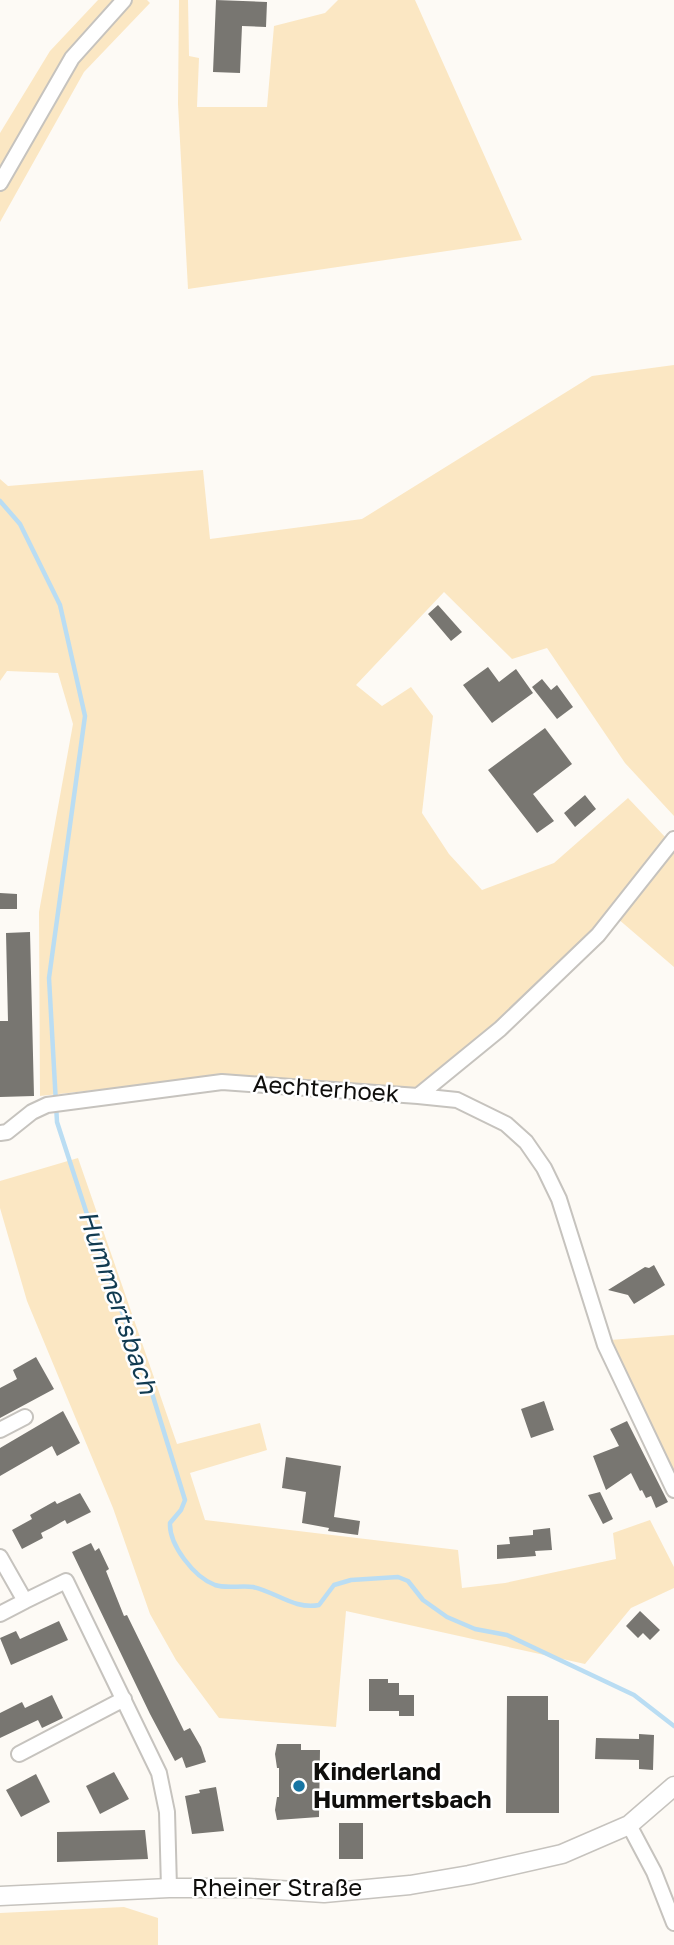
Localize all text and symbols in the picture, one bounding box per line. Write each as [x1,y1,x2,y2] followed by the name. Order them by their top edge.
[252,1068,400,1107] street label: Aechterhoek
[73,1206,165,1399] water label: Hummertsbach
[313,1756,492,1813] place label: Kinderland Hummertsbach
[291,1778,307,1794] marker: Kinderland Hummertsbach
[192,1872,362,1901] street label: Rheiner Straße

